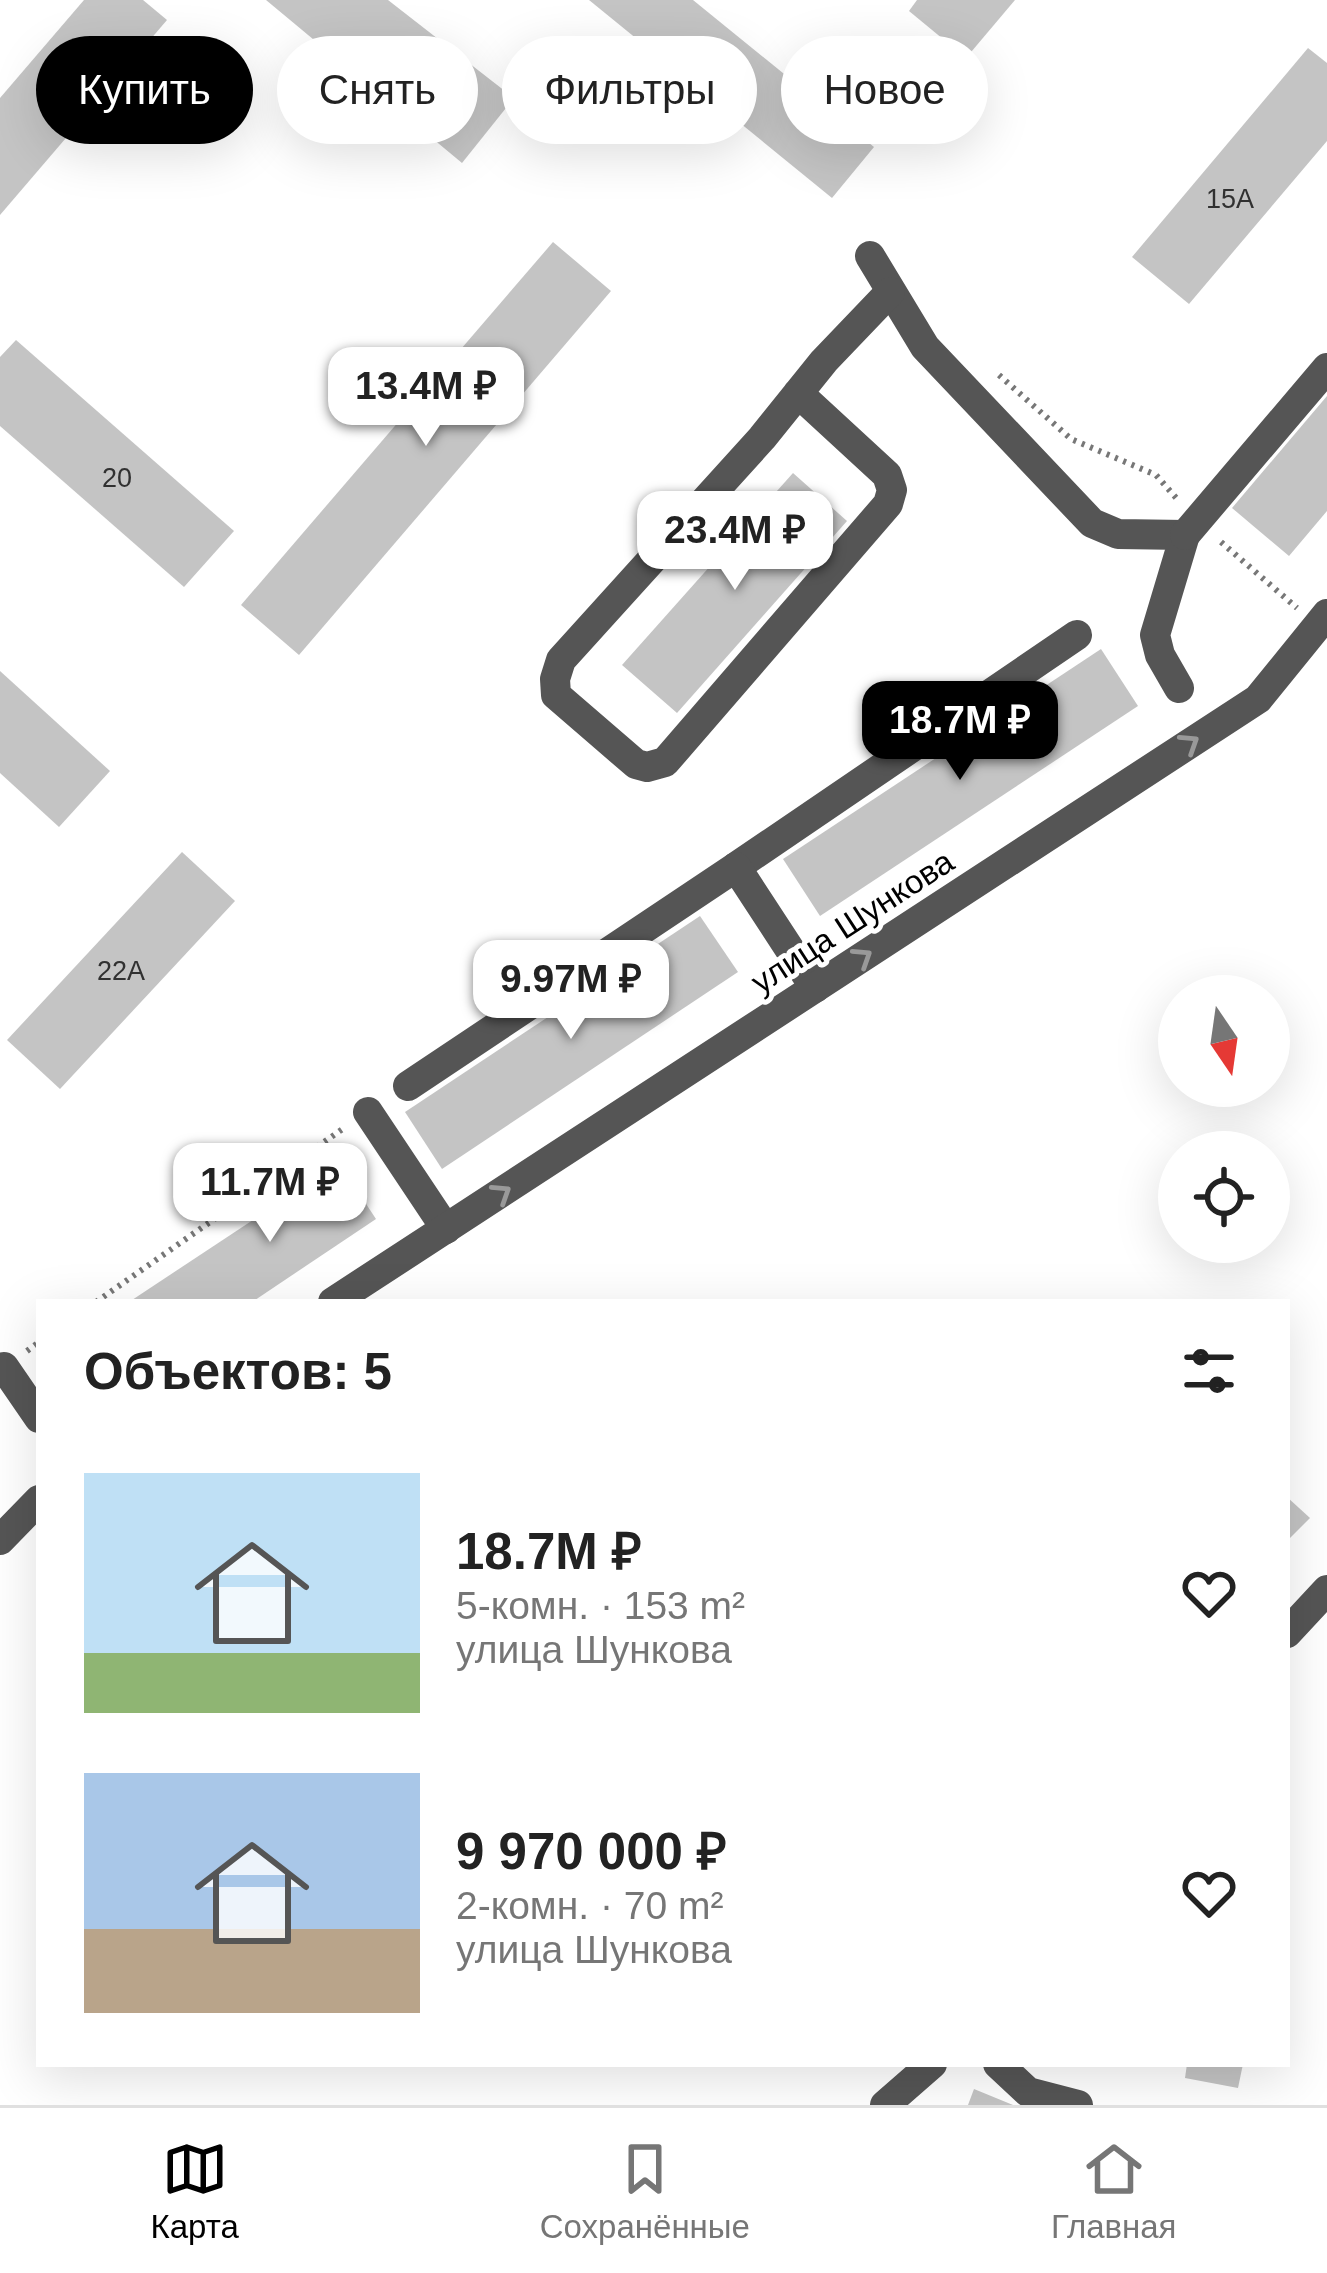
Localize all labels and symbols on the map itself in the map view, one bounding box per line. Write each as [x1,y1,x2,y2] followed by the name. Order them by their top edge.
[1206,184,1254,214] house number: 15А
[315,347,537,449] pin: 13.4M ₽
[102,463,132,493] house number: 20
[624,491,846,593] pin: 23.4M ₽
[849,681,1071,783] pin: 18.7M ₽
[1177,735,1199,758] one-way arrow
[744,842,961,1001] street label: улица Шункова
[460,940,682,1042] pin: 9.97M ₽
[850,949,872,971] one-way arrow
[97,956,145,986] house number: 22А
[1158,975,1290,1107] north arrow
[159,1143,381,1245] pin: 11.7M ₽
[488,1185,510,1207] one-way arrow

